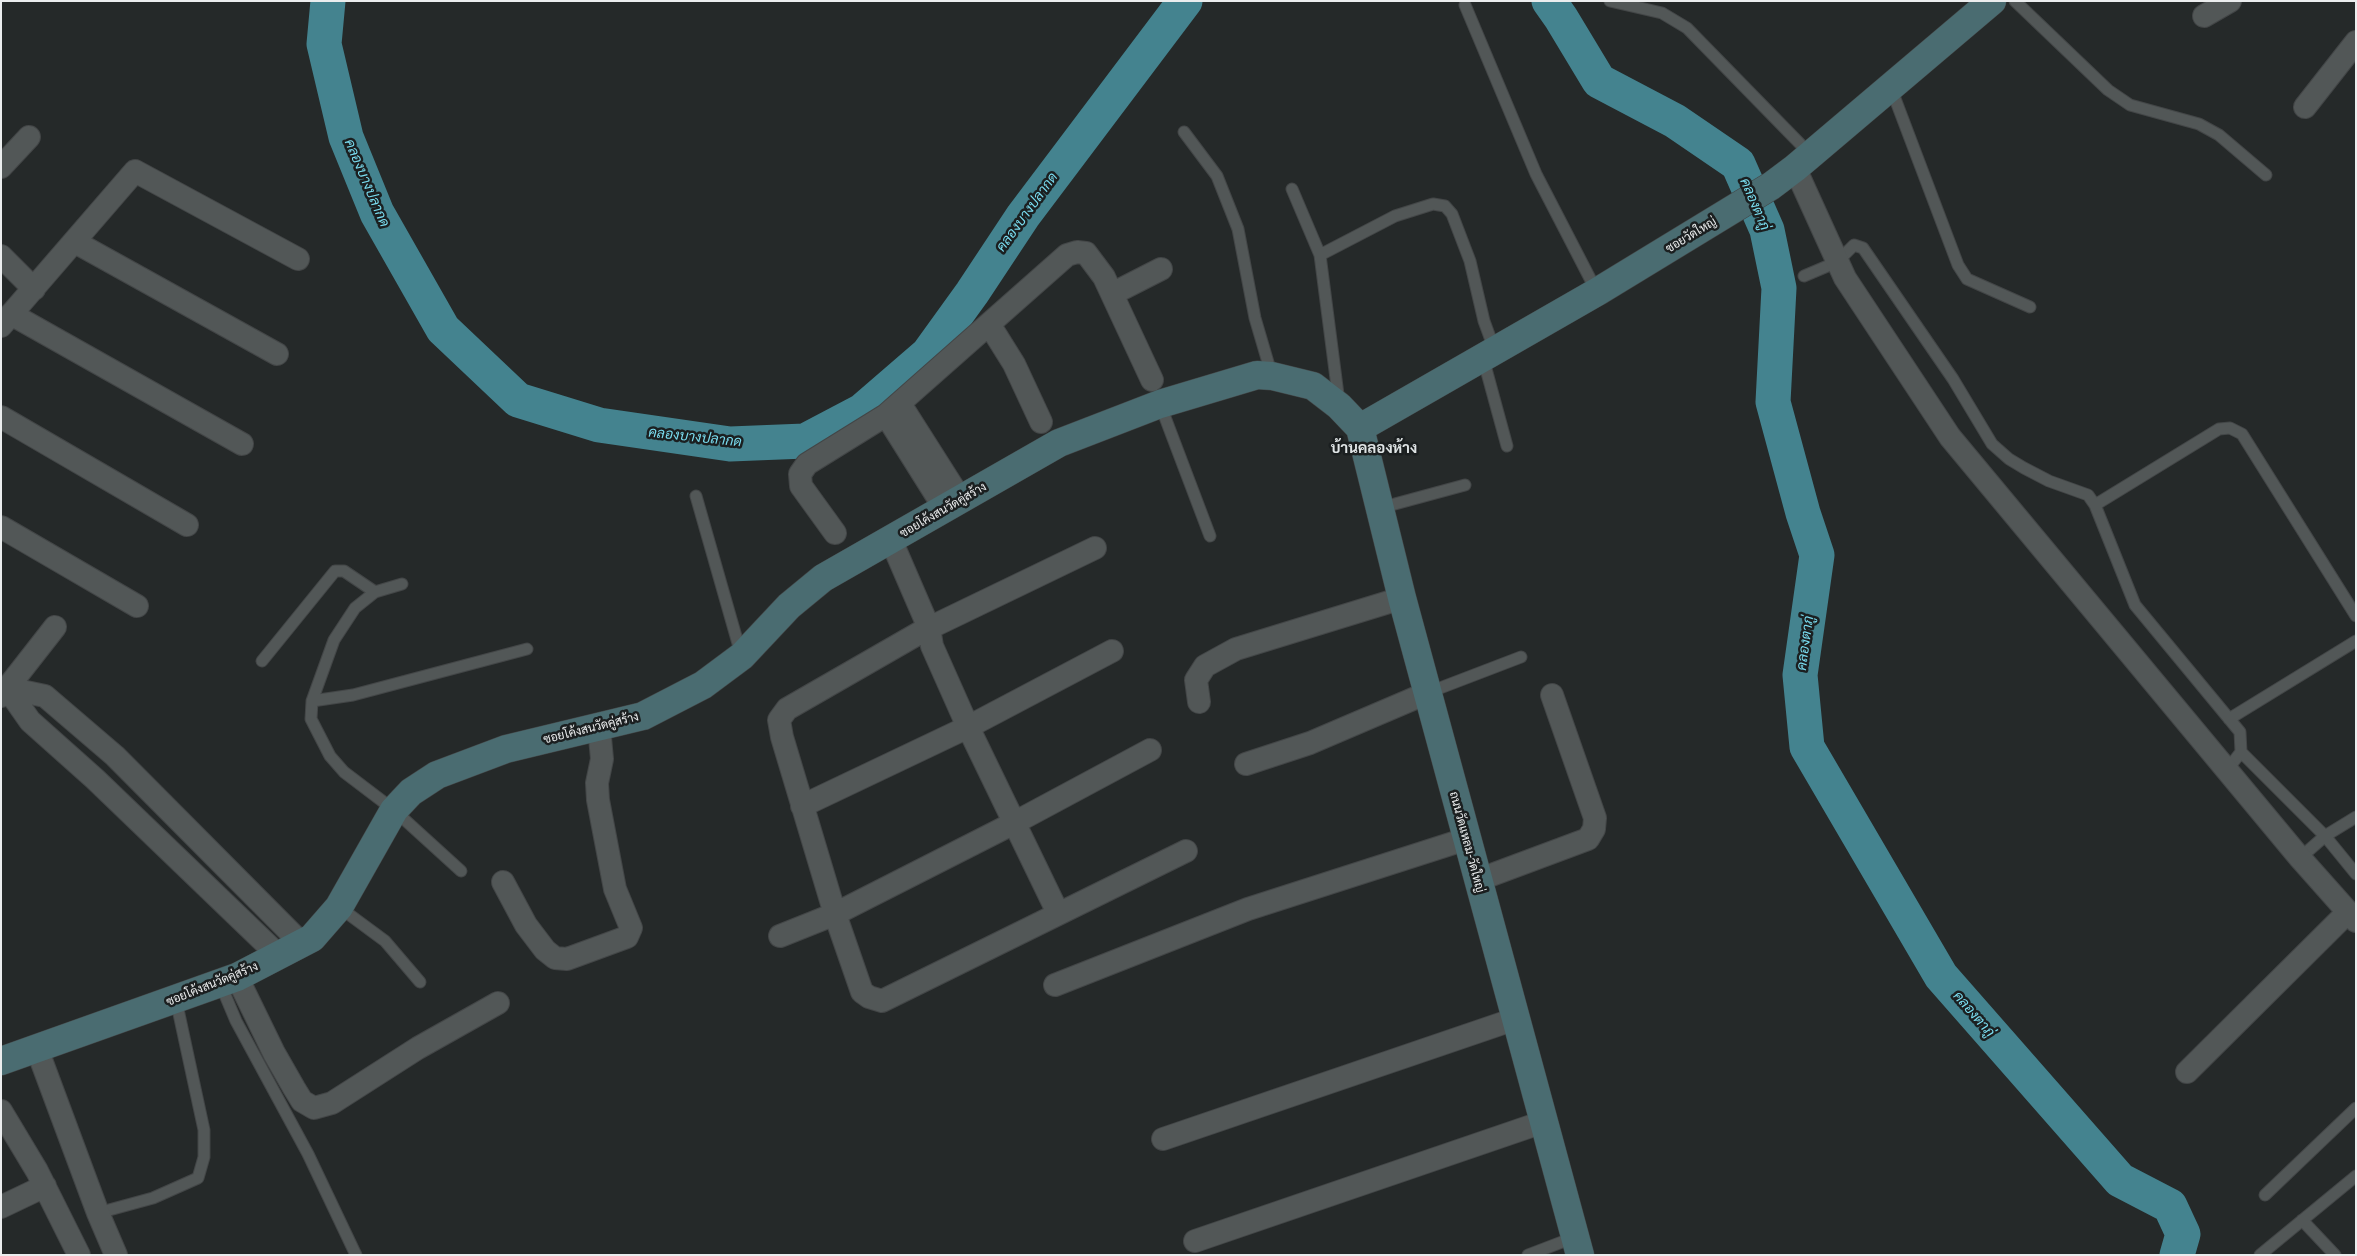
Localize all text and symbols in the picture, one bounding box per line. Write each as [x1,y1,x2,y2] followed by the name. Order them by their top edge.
[341,137,393,229] water label: คลองบางปลากด
[993,169,1061,255] water label: คลองบางปลากด
[1737,175,1773,233] water label: คลองตาภู่
[1663,214,1719,256] street label: ซอยวัดใหญ่
[648,424,742,450] water label: คลองบางปลากด
[1331,439,1417,457] district label: บ้านคลองห้าง
[897,479,989,541] street label: ซอยโค้งสนวัดคู่สร้าง
[1793,615,1817,671] water label: คลองตาภู่
[542,709,640,747] street label: ซอยโค้งสนวัดคู่สร้าง
[1447,790,1487,894] street label: ถนนวัดแหลม-วัดใหญ่
[164,959,260,1009] street label: ซอยโค้งสนวัดคู่สร้าง
[1950,988,1998,1040] water label: คลองตาภู่

